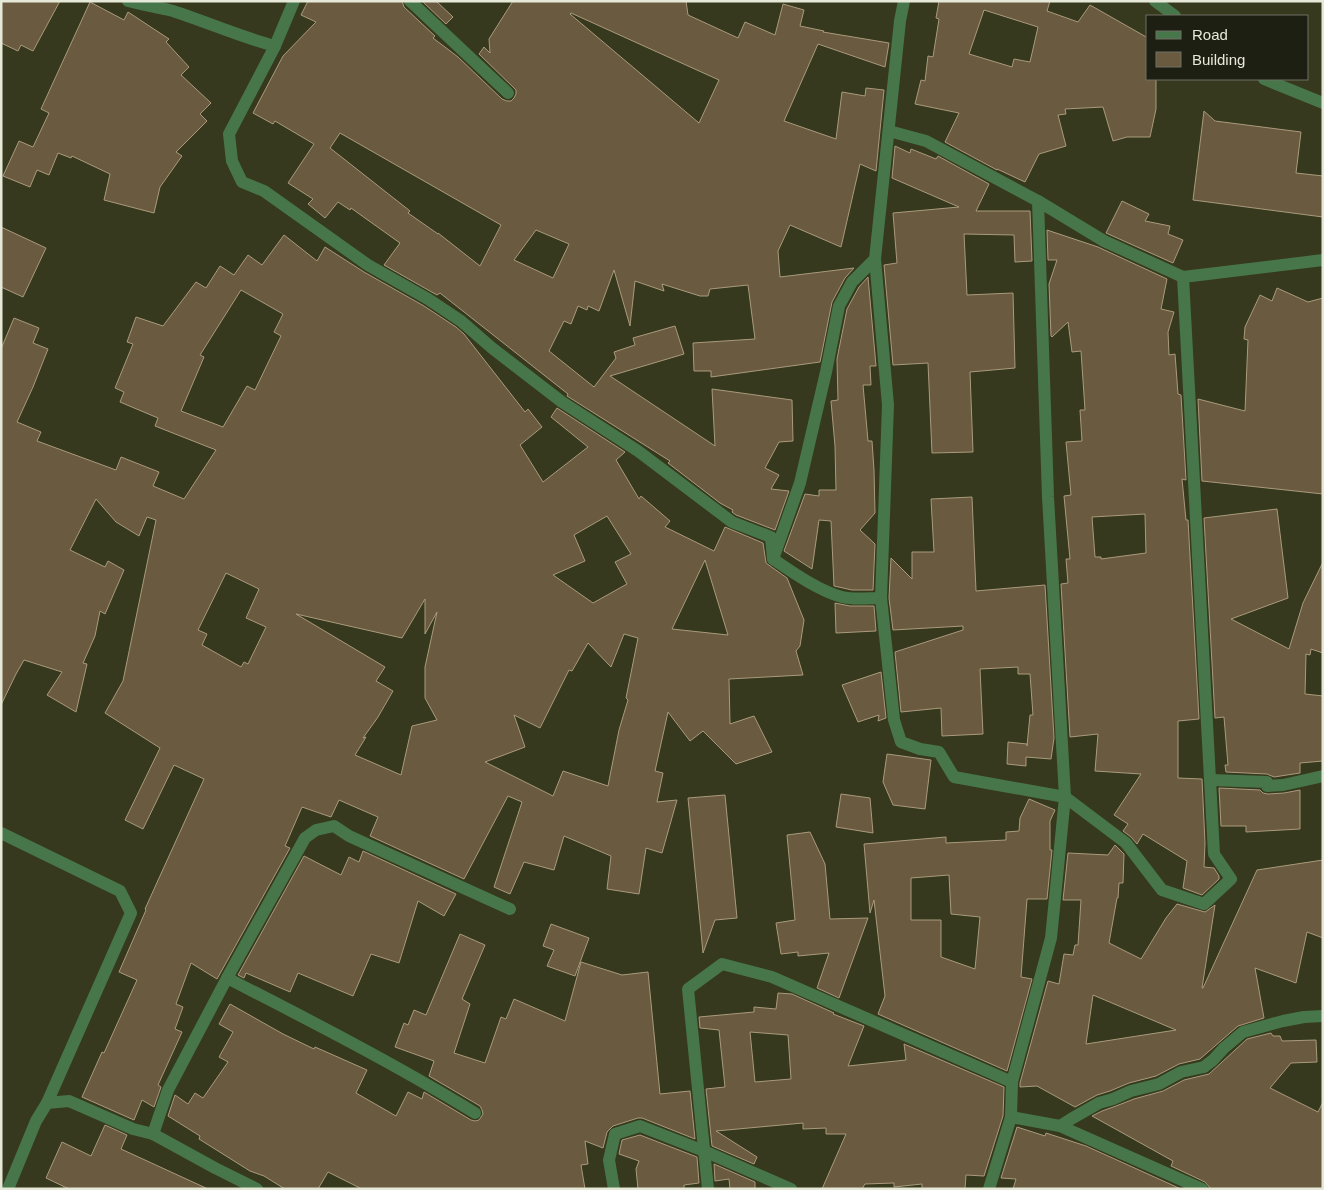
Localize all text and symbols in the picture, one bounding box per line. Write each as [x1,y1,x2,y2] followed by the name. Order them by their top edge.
[1146,15,1309,80] legend
[1192,26,1228,43] text: Road
[1192,51,1245,68] text: Building

